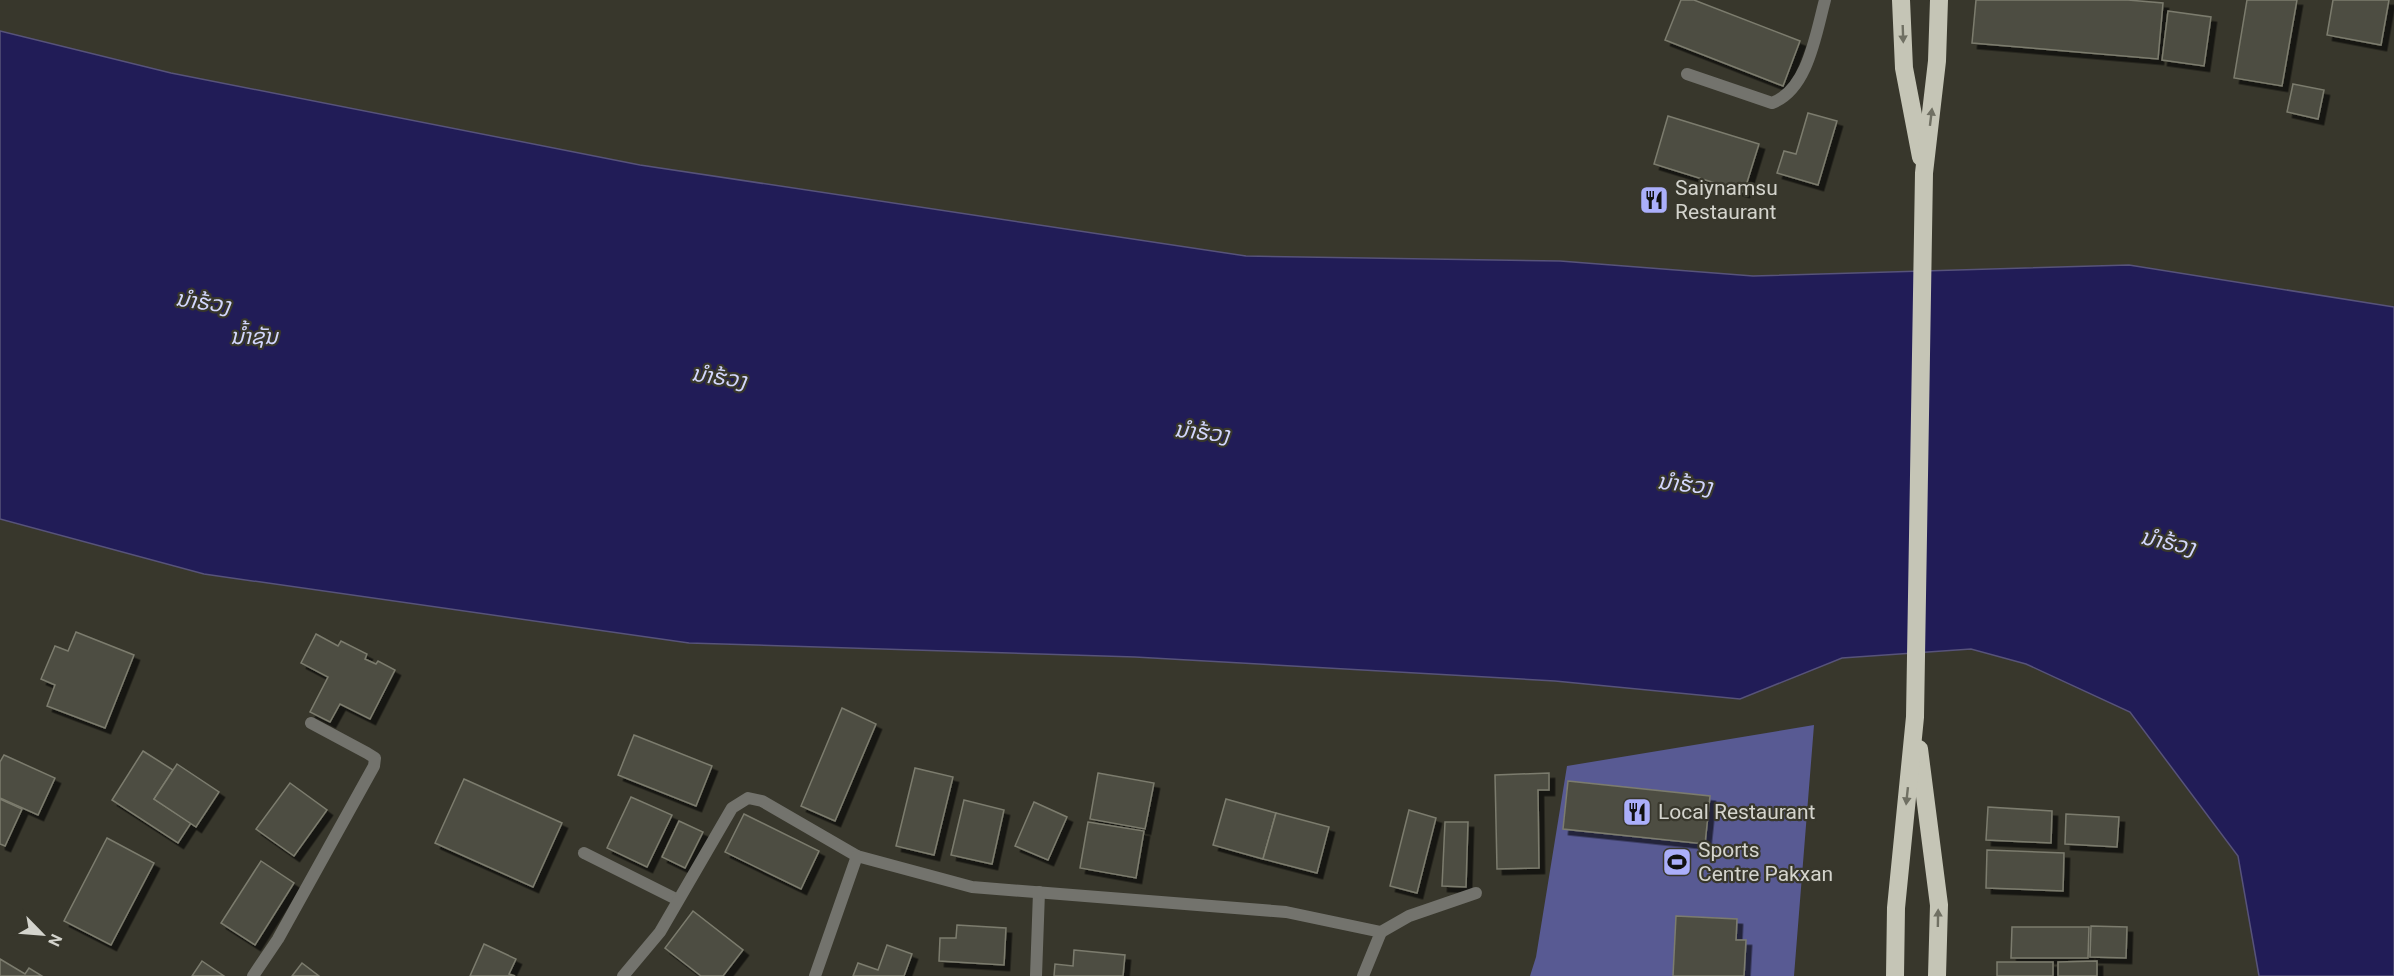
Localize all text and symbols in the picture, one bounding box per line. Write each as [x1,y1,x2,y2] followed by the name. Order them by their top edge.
[1898,25,1907,44] one-way arrow
[1926,107,1935,126] one-way arrow
[1675,176,1778,224] place label: Saiynamsu Restaurant
[1638,184,1670,216] restaurant icon: Saiynamsu Restaurant
[174,286,233,318] water label: ນຳ້ຮວງ
[230,320,279,349] water label: ນ້ຳຊັນ
[690,361,749,393] water label: ນຳ້ຮວງ
[1173,417,1232,447] water label: ນຳ້ຮວງ
[1656,469,1715,499] water label: ນຳ້ຮວງ
[2138,524,2198,560] water label: ນຳ້ຮວງ
[1902,787,1912,806] one-way arrow
[1621,796,1653,828] restaurant icon: Local Restaurant
[1658,800,1816,824] place label: Local Restaurant
[1698,838,1833,886] place label: Sports Centre Pakxan
[1661,846,1693,878] sports icon: Sports Centre Pakxan
[12,904,72,964] north arrow
[1934,908,1943,927] one-way arrow
[44,931,66,949] text: N

